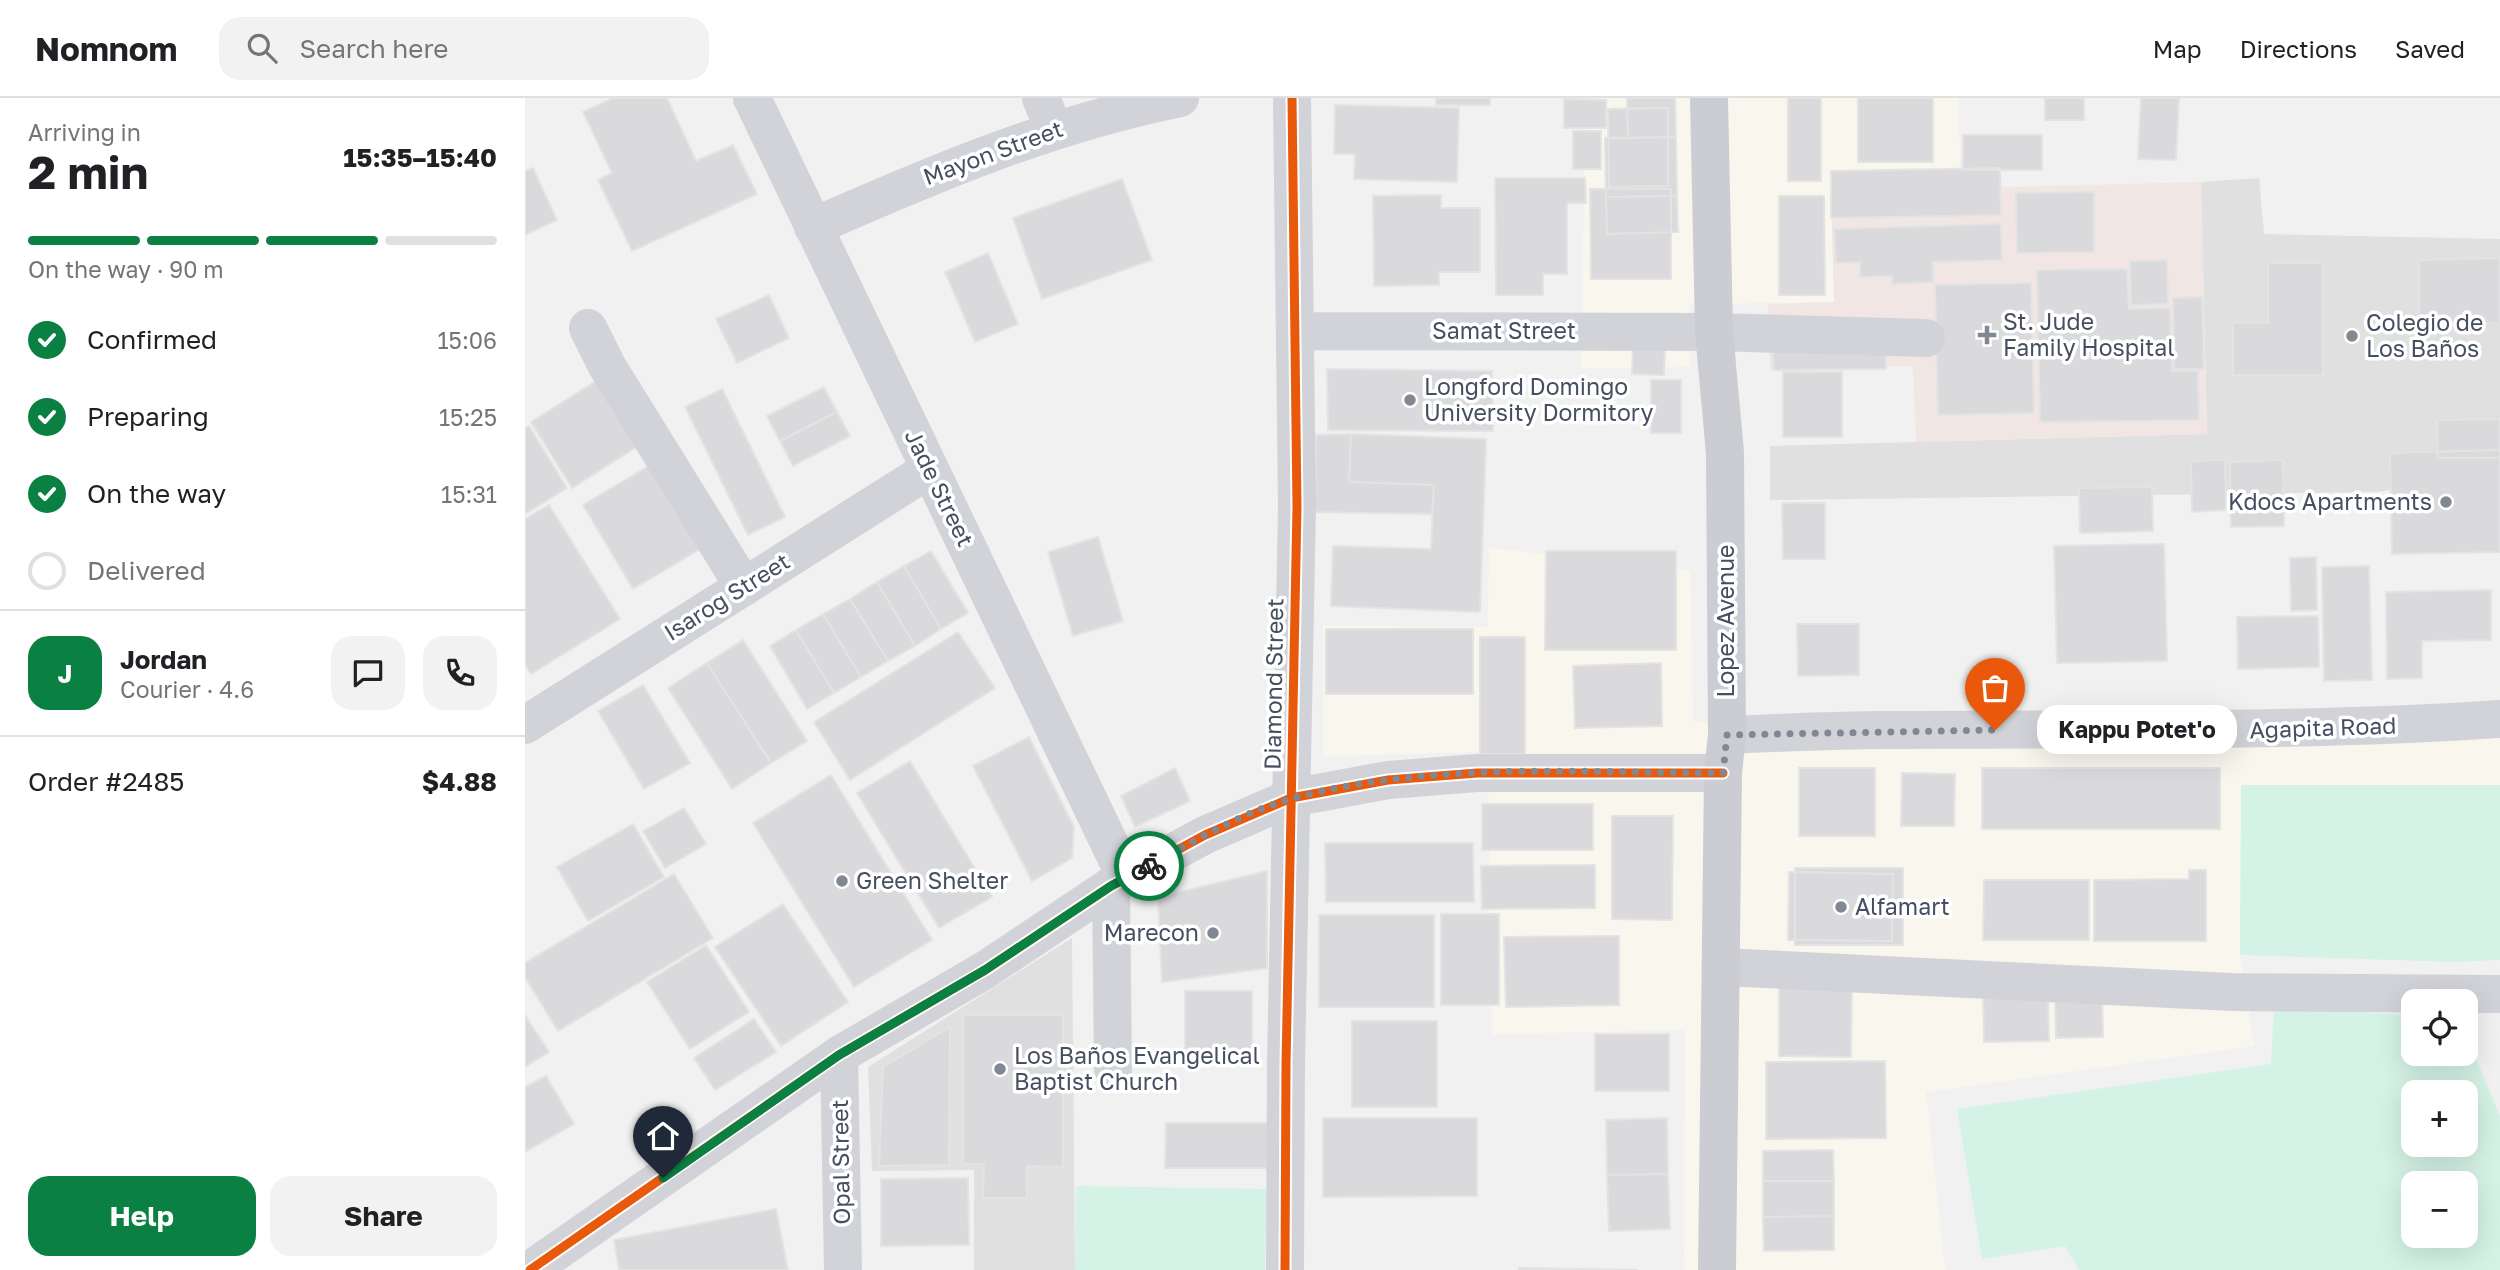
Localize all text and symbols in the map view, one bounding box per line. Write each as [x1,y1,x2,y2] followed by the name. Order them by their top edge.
[219,17,709,80] search box
[35,29,177,68] text: Nomnom
[243,29,281,67] icon: search
[299,33,448,64] text: Search here
[2153,34,2202,63] text: Map
[2240,34,2357,63] text: Directions
[2395,34,2465,63] text: Saved
[919,114,1066,190] street label: Mayon Street
[28,118,141,146] text: Arriving in
[343,142,497,173] text: 15:35–15:40
[28,144,148,199] text: 2 min
[28,255,224,283] text: On the way · 90 m
[2003,307,2175,361] place label: St. Jude Family Hospital
[2366,308,2483,362] place label: Colegio de Los Baños
[1432,316,1576,344] street label: Samat Street
[28,321,66,359] icon: check
[87,324,217,355] text: Confirmed
[1977,325,1997,345] marker: St. Jude Family Hospital
[437,326,497,354] text: 15:06
[2344,328,2360,344] marker: Colegio de Los Baños
[1424,372,1654,426] place label: Longford Domingo University Dormitory
[1402,392,1418,408] marker: Longford Domingo University Dormitory
[28,398,66,436] icon: check
[87,401,209,432] text: Preparing
[439,403,497,431] text: 15:25
[899,424,980,551] street label: Jade Street
[28,475,66,513] icon: check
[87,478,226,509] text: On the way
[441,480,497,508] text: 15:31
[2228,487,2432,515] place label: Kdocs Apartments
[2438,494,2454,510] marker: Kdocs Apartments
[1711,545,1739,697] street label: Lopez Avenue
[658,546,794,646] street label: Isarog Street
[87,555,206,586] text: Delivered
[1258,598,1288,770] street label: Diamond Street
[331,636,405,710] button: chat
[423,636,497,710] button: phone
[120,644,207,675] text: Jordan
[58,658,72,689] text: J
[1965,658,2025,730] pin
[1976,669,2014,707] icon: bag
[120,675,254,703] text: Courier · 4.6
[2037,706,2237,754] callout: Kappu Potet'o
[2249,710,2397,744] street label: Agapita Road
[2058,715,2216,743] text: Kappu Potet'o
[28,766,184,797] text: Order #2485
[422,766,497,797] text: $4.88
[1114,831,1184,901] courier
[1130,847,1168,885] icon: bike
[856,866,1008,894] place label: Green Shelter
[834,873,850,889] marker: Green Shelter
[1855,892,1950,920] place label: Alfamart
[1833,899,1849,915] marker: Alfamart
[1104,918,1199,946] place label: Marecon
[1205,925,1221,941] marker: Marecon
[2401,989,2478,1248] map controls
[2401,989,2478,1066] button: locate
[1014,1041,1260,1095] place label: Los Baños Evangelical Baptist Church
[992,1061,1008,1077] marker: Los Baños Evangelical Baptist Church
[2401,1080,2478,1157] button: +
[825,1099,855,1225] street label: Opal Street
[633,1106,693,1178] pin
[644,1117,682,1155] icon: home
[2401,1171,2478,1248] button: −
[28,1176,256,1256] button: Help
[270,1176,497,1256] button: Share

